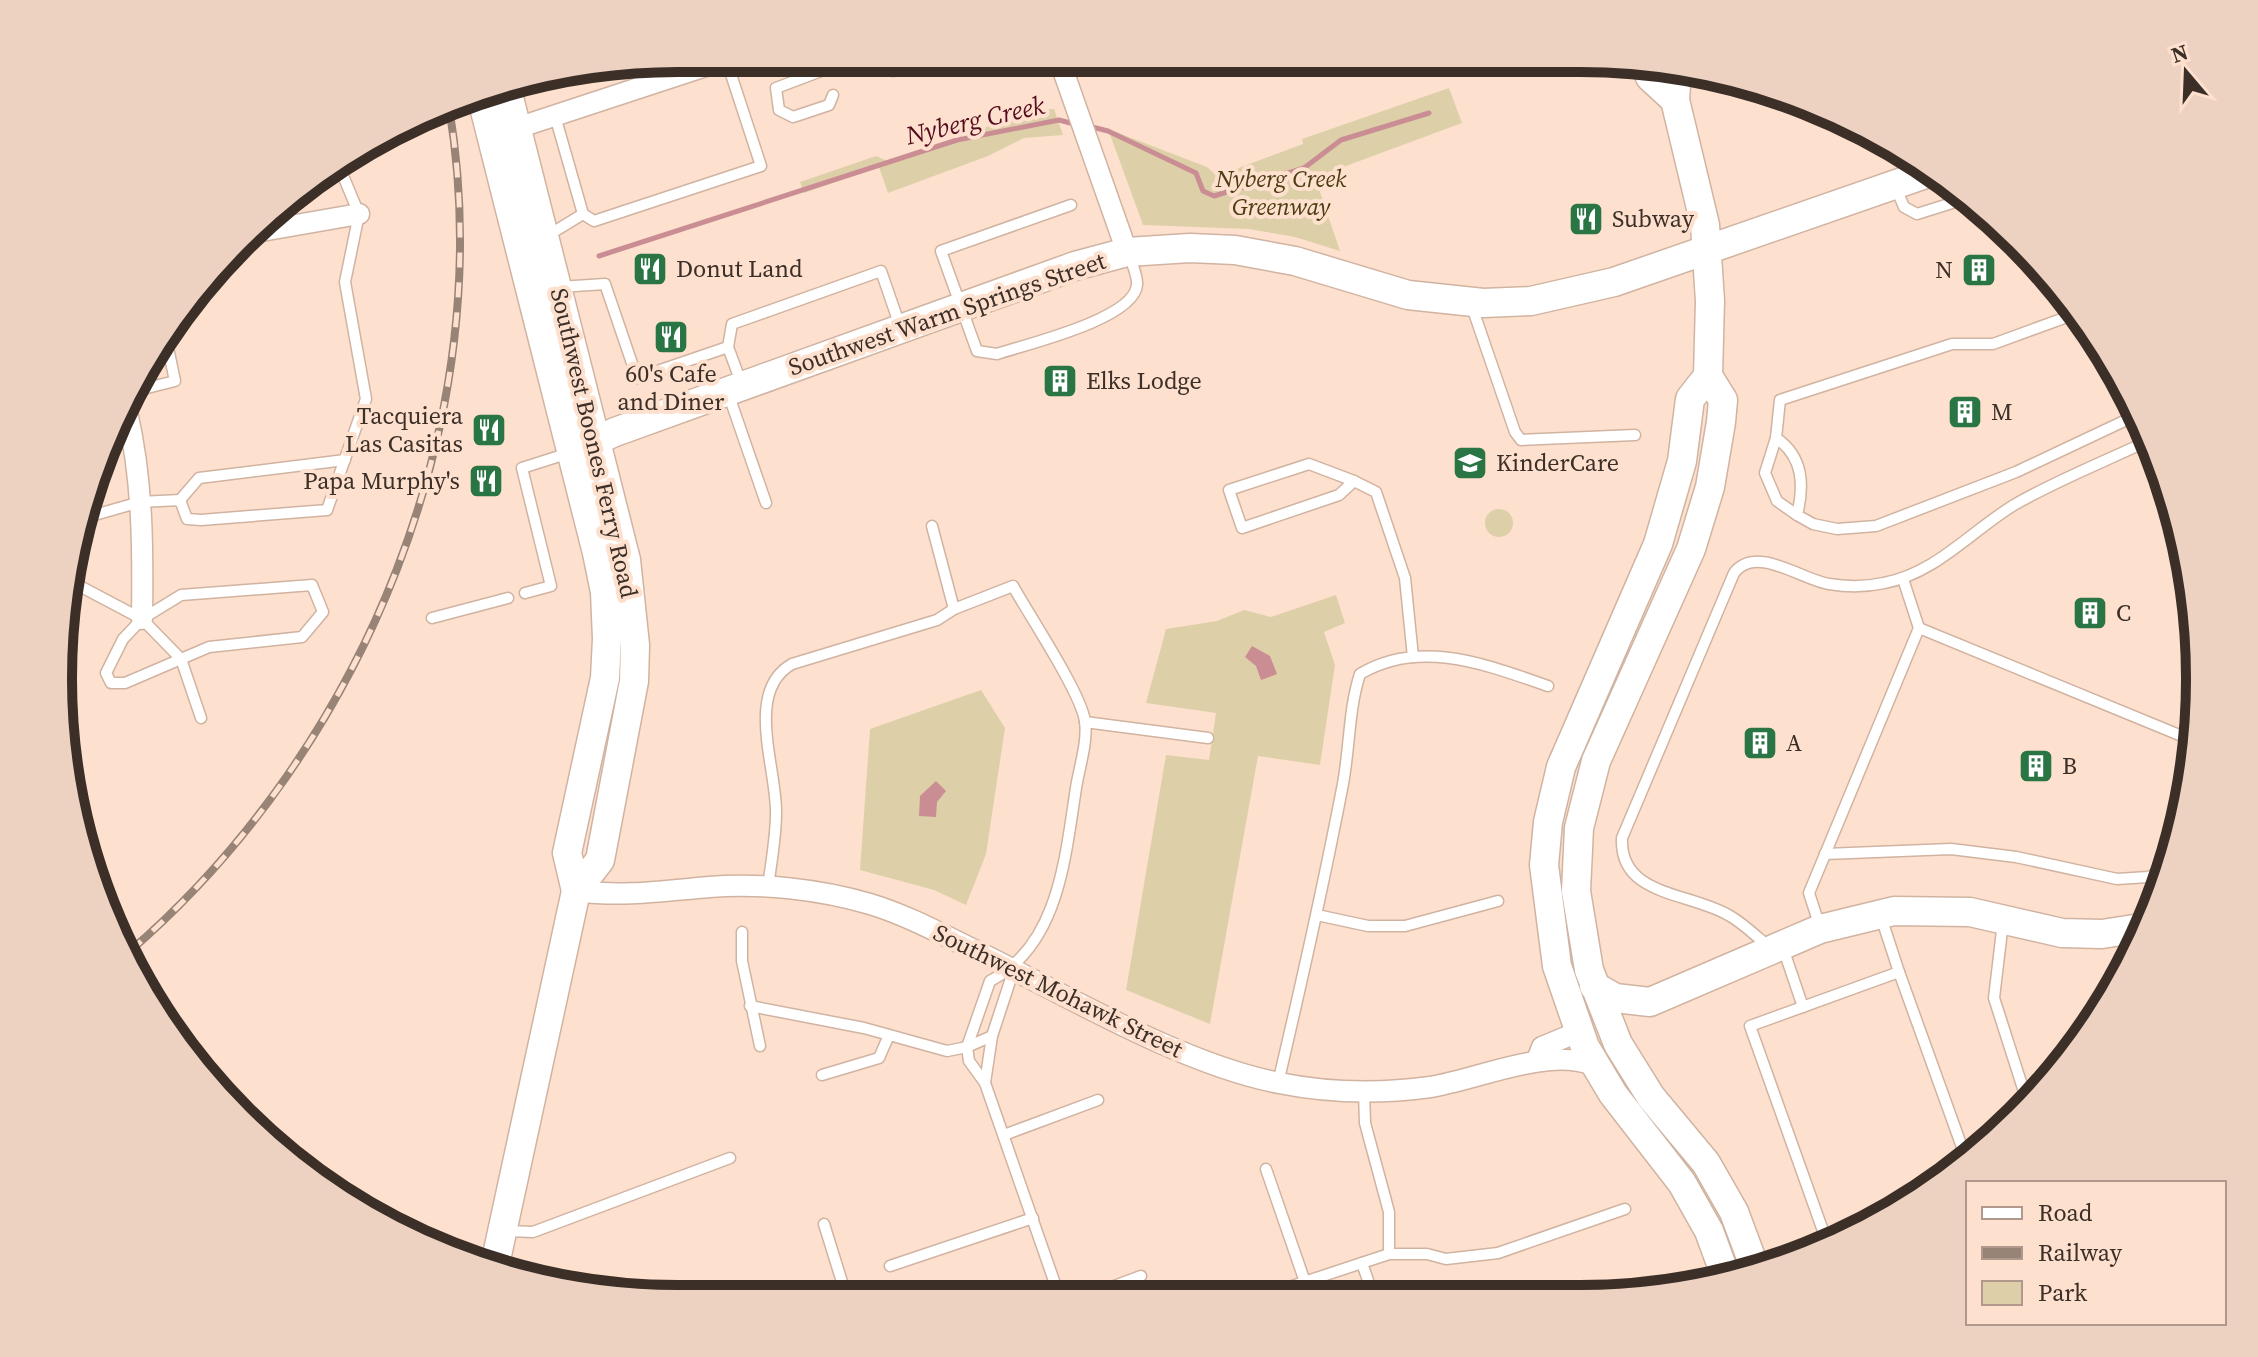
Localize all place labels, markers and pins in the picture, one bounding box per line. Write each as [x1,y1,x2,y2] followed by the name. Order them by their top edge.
[1567,200,1605,238] restaurant icon: Subway
[1612,202,1695,235] place label: Subway
[631,250,669,288] restaurant icon: Donut Land
[1960,251,1998,289] building icon: N
[676,252,803,285] place label: Donut Land
[1935,253,1953,286] place label: N
[652,318,690,356] restaurant icon: 60's Cafe and Diner
[618,357,724,418] place label: 60's Cafe and Diner
[1041,362,1079,400] building icon: Elks Lodge
[1086,364,1202,397] place label: Elks Lodge
[1946,393,1984,431] building icon: M
[1991,395,2013,428] place label: M
[345,399,464,460] place label: Tacquiera Las Casitas
[470,411,508,449] restaurant icon: Tacquiera Las Casitas
[1451,444,1489,482] school or university icon: KinderCare
[1496,446,1619,479] place label: KinderCare
[467,462,505,500] restaurant icon: Papa Murphy's
[303,464,460,497] place label: Papa Murphy's
[2071,594,2109,632] building icon: C
[2116,596,2131,629] place label: C
[1741,724,1779,762] building icon: A
[1786,726,1802,759] place label: A
[2017,747,2055,785] building icon: B
[2062,749,2077,782] place label: B

